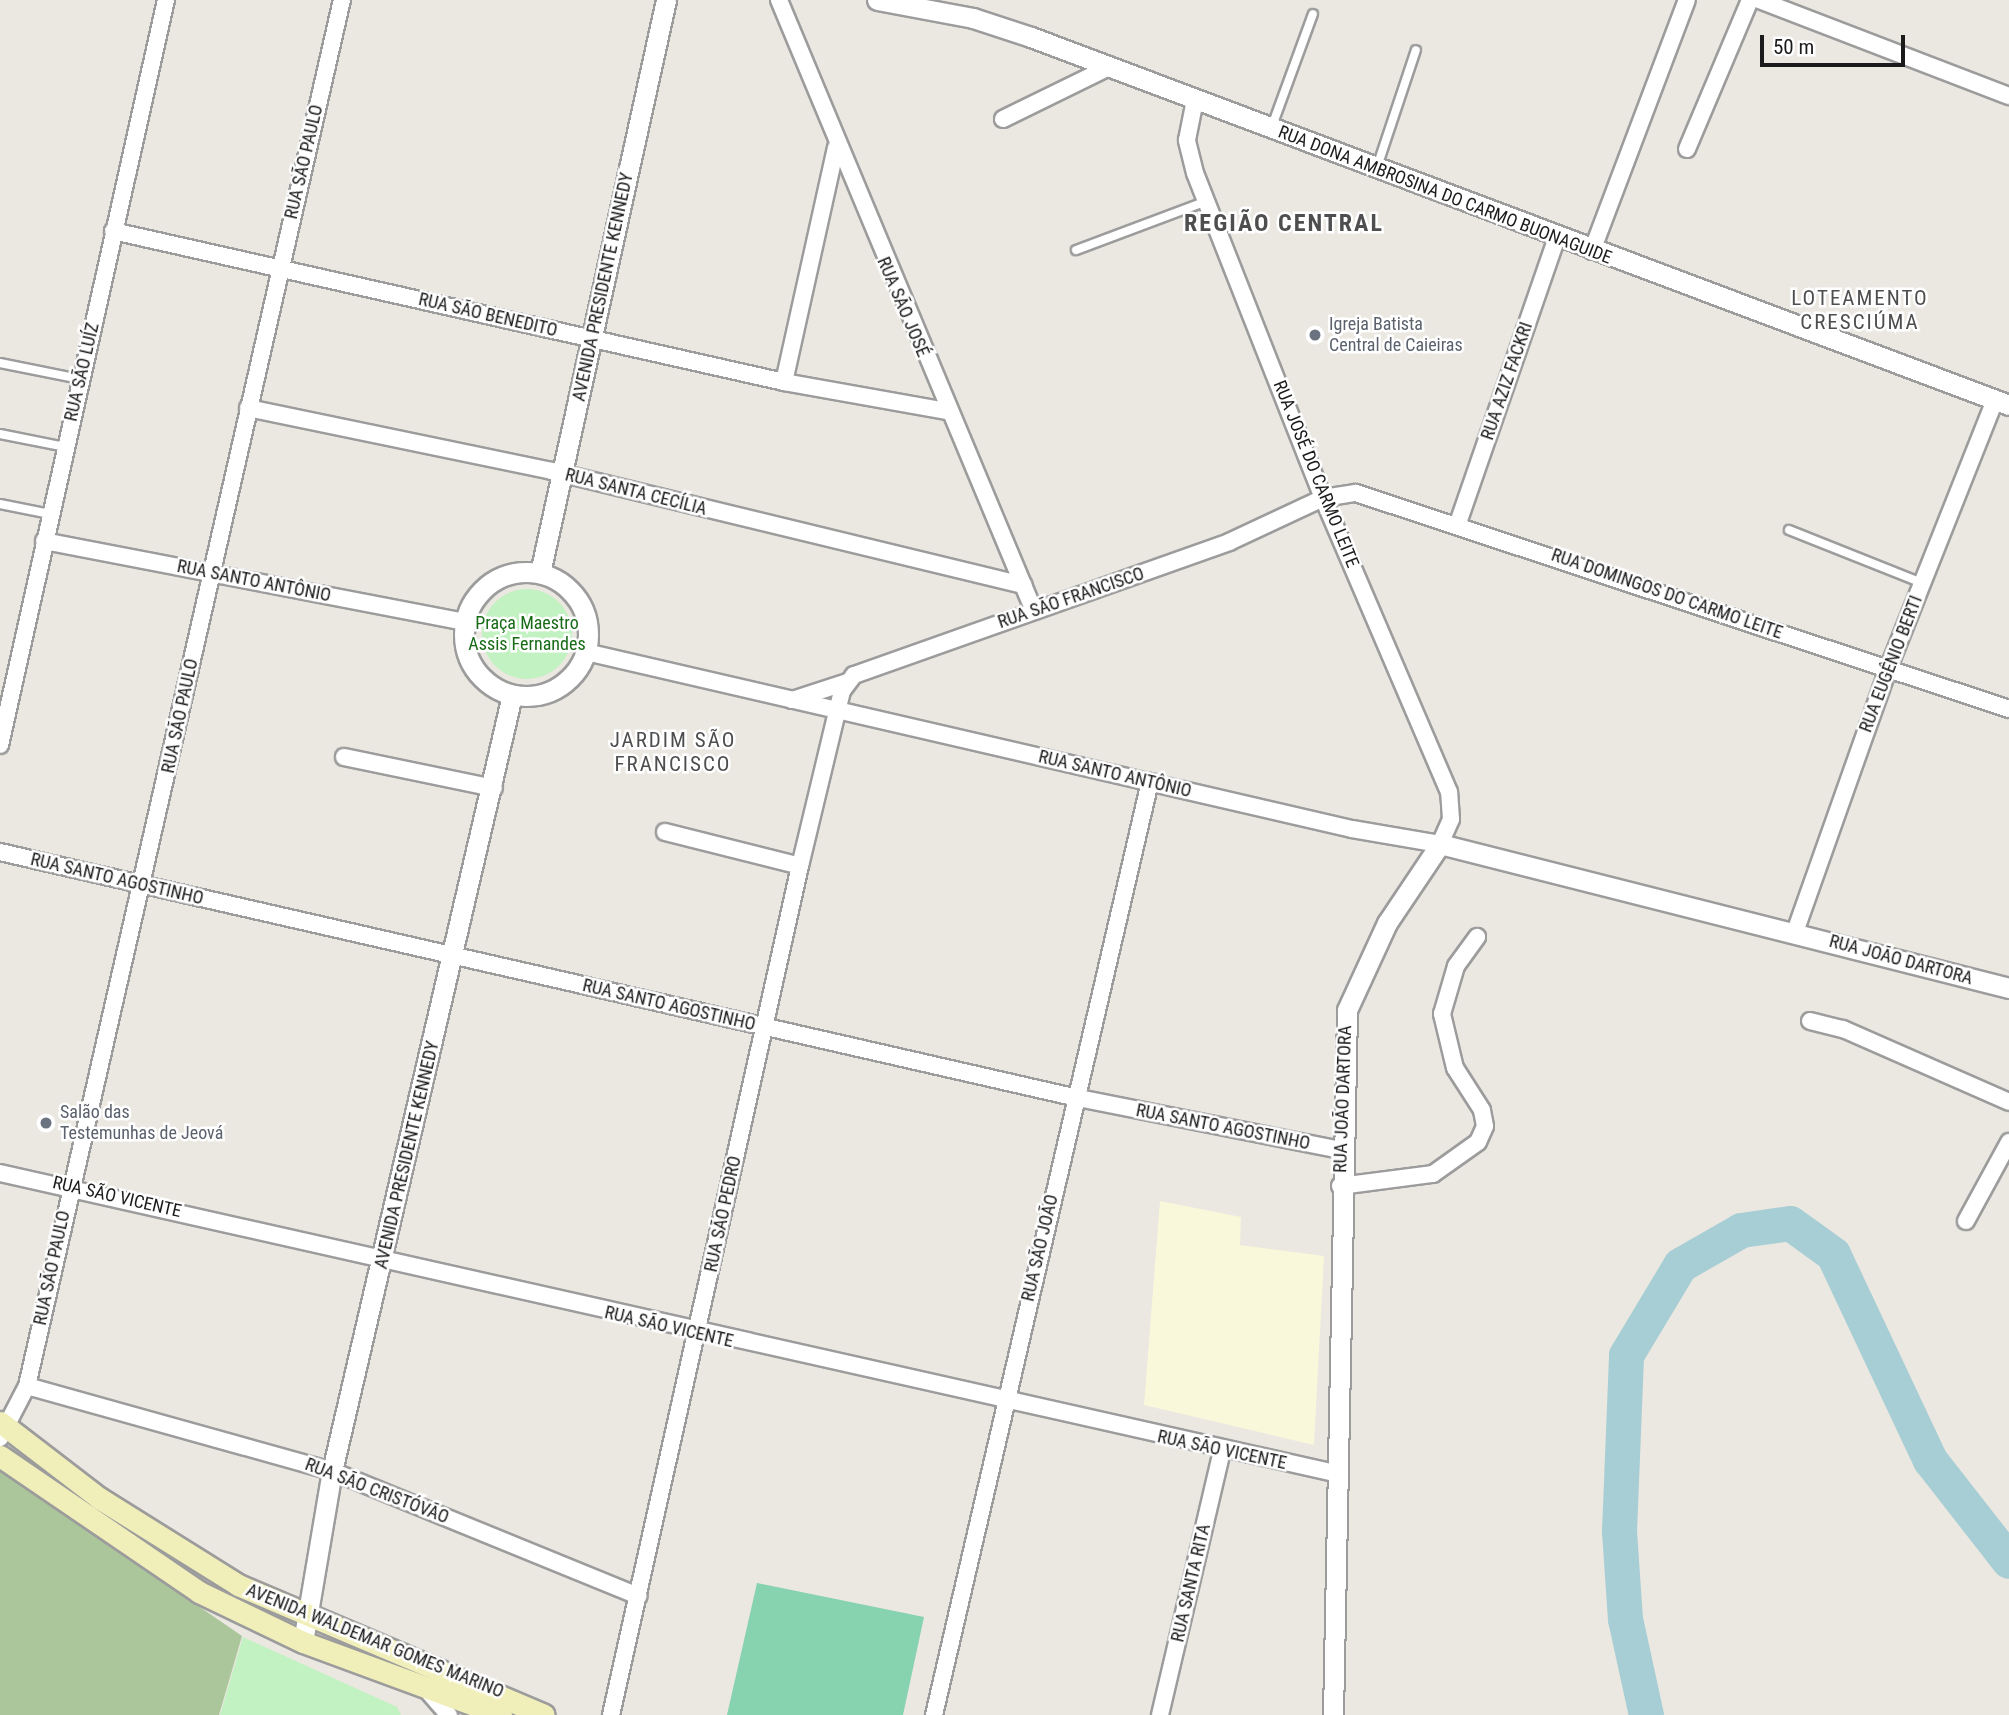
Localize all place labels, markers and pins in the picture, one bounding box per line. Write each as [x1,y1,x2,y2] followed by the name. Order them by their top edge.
[1329,314,1463,356] place label: Igreja Batista Central de Caieiras
[1307,327,1323,343] marker: Igreja Batista Central de Caieiras
[60,1102,223,1144] place label: Salão das Testemunhas de Jeová
[38,1115,54,1131] marker: Salão das Testemunhas de Jeová

